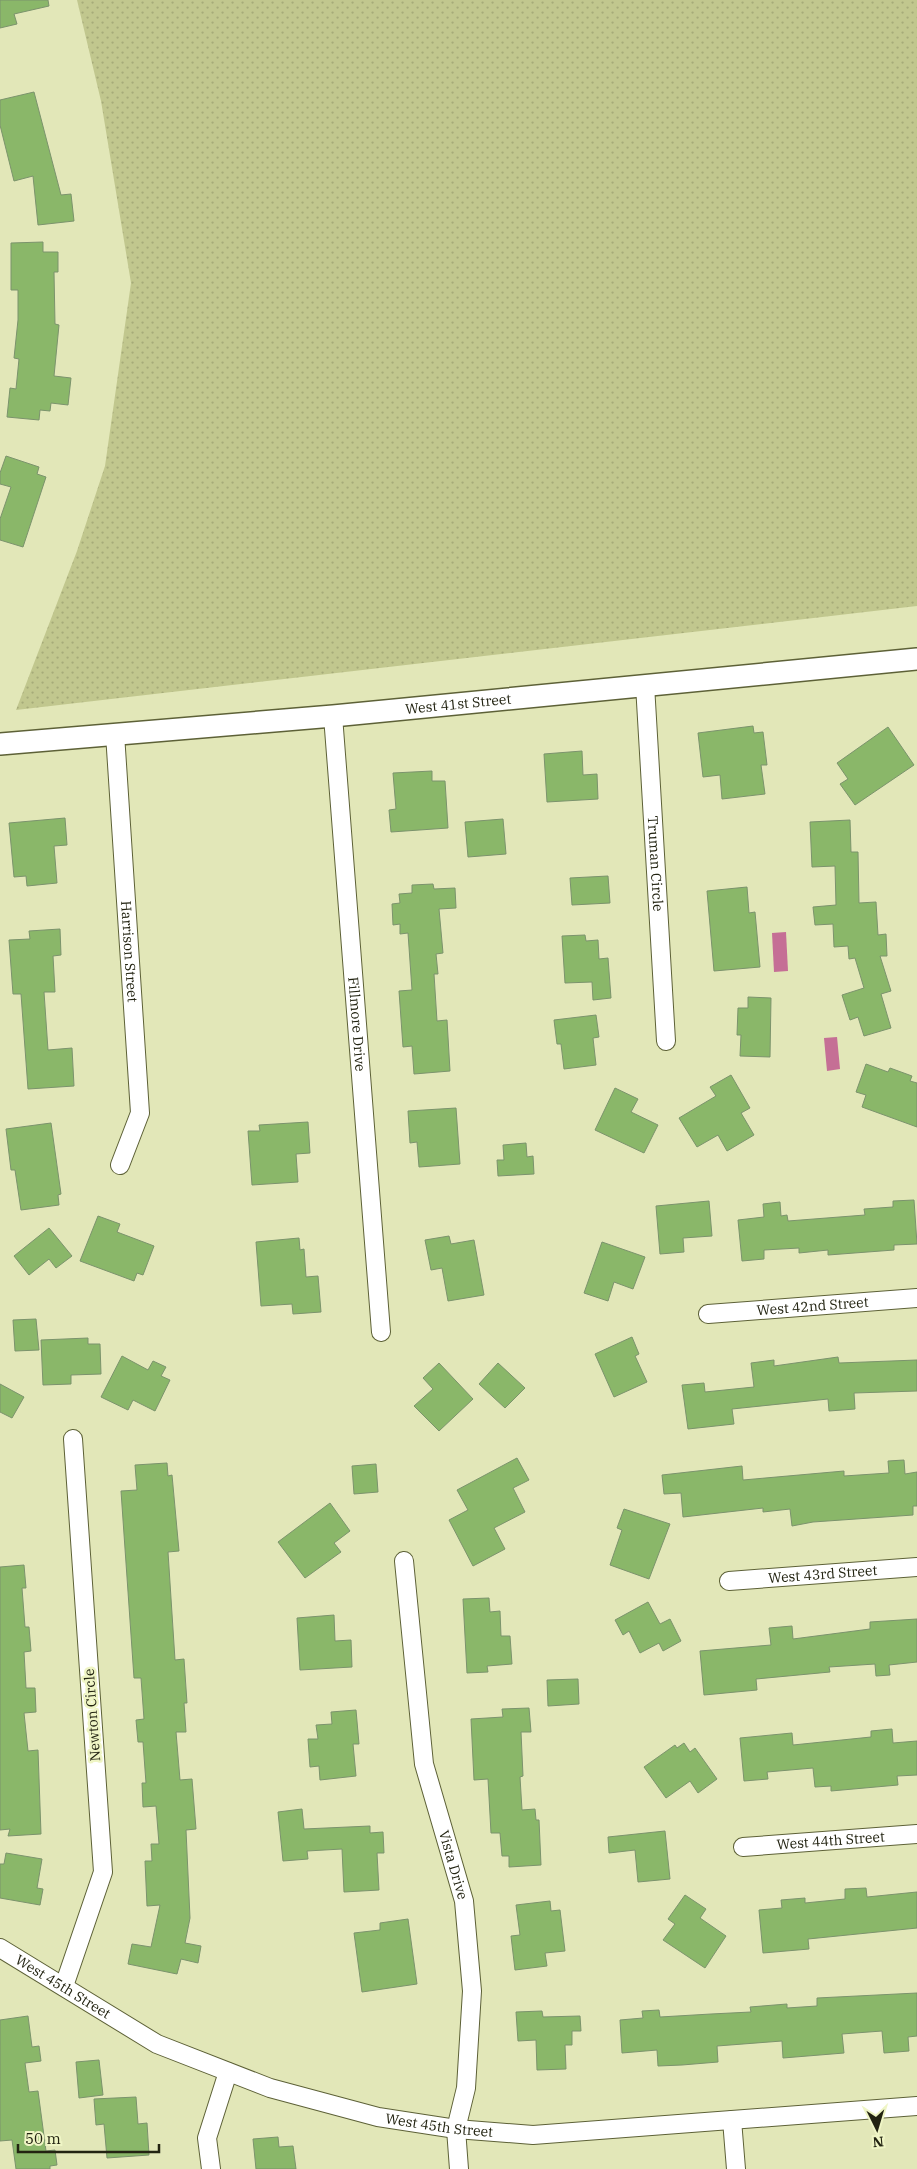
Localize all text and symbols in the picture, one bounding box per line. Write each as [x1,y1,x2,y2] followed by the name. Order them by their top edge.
[404,690,512,718] street label: West 41st Street
[644,815,667,912] street label: Truman Circle
[117,900,142,1003] street label: Harrison Street
[344,976,370,1072] street label: Fillmore Drive
[756,1293,869,1319] street label: West 42nd Street
[767,1561,878,1587] street label: West 43rd Street
[80,1668,104,1762] street label: Newton Circle
[776,1827,886,1853] street label: West 44th Street
[435,1828,472,1902] street label: Vista Drive
[12,1951,114,2023] street label: West 45th Street
[852,2104,902,2154] north arrow
[384,2109,494,2141] street label: West 45th Street
[18,2122,159,2154] scale bar
[25,2129,61,2148] text: 50 m
[872,2133,884,2151] text: N

